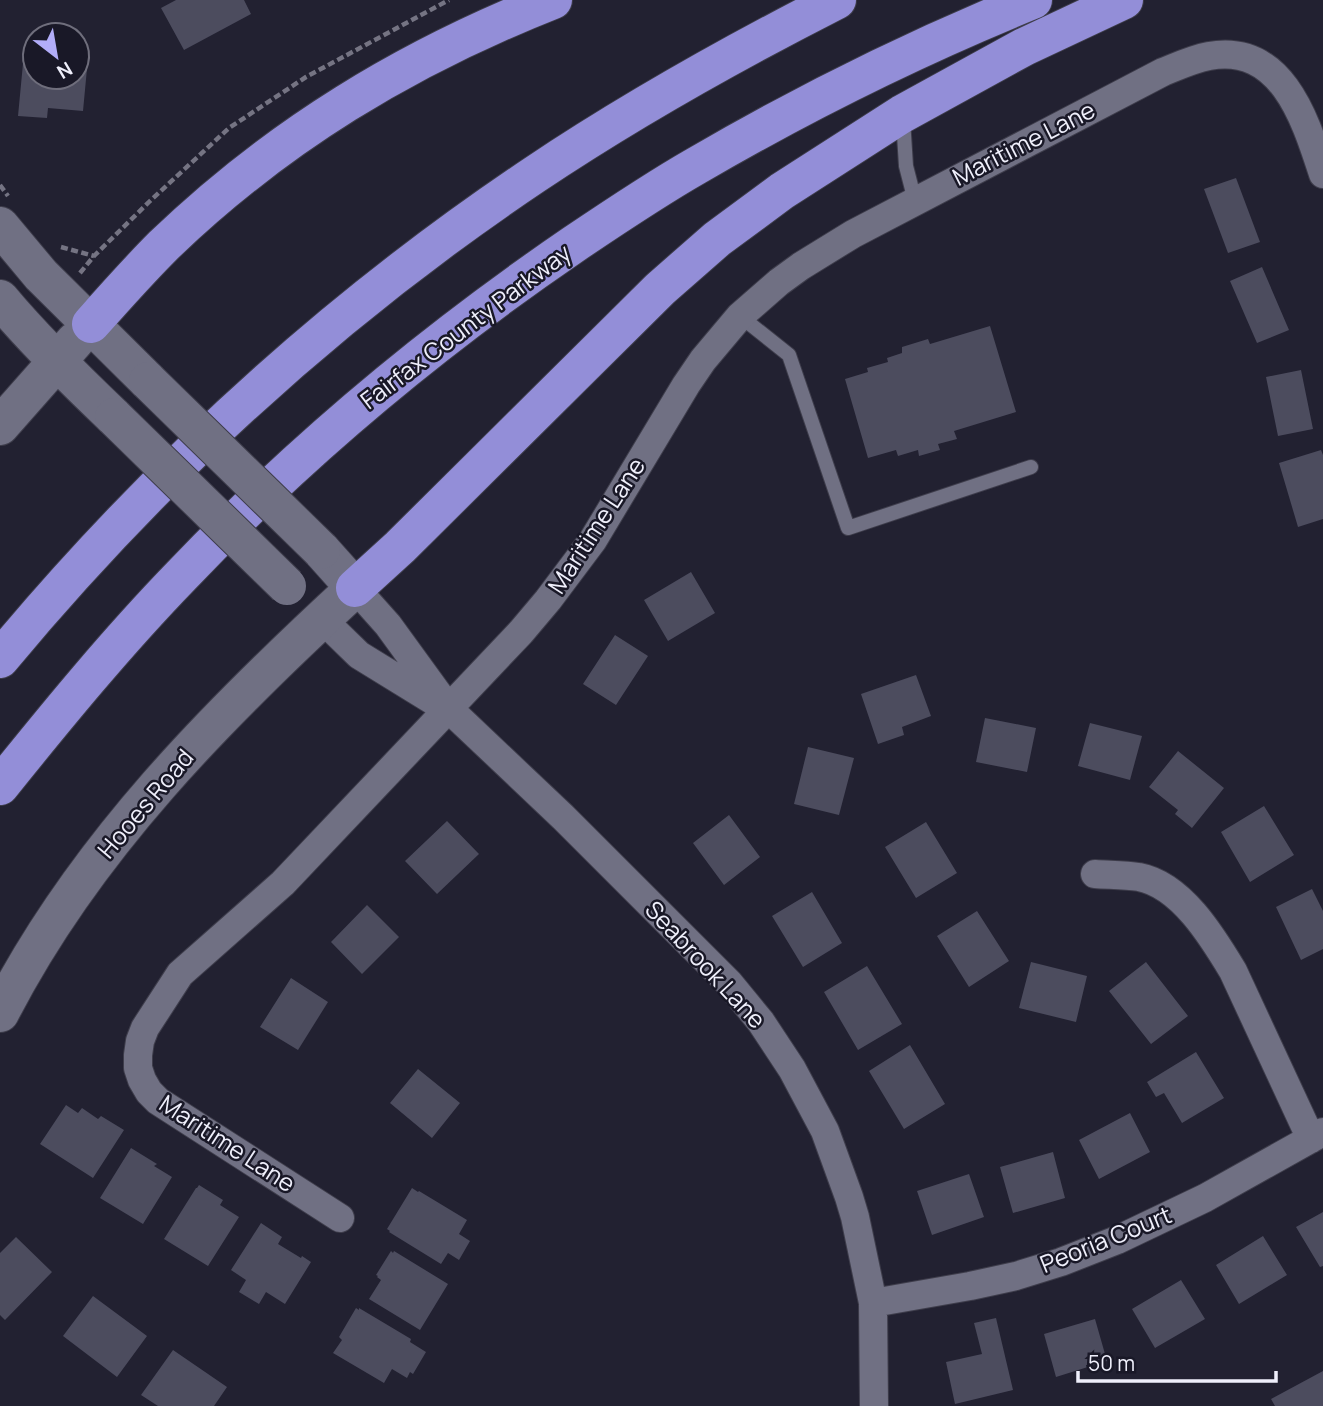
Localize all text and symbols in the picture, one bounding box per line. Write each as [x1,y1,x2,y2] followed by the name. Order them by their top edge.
[21,21,91,91] north arrow
[52,56,77,85] text: N
[946,93,1100,193] street label: Maritime Lane
[353,236,577,416] street label: Fairfax County Parkway
[539,451,652,600] street label: Maritime Lane
[89,741,200,865] street label: Hooes Road
[638,893,774,1035] street label: Seabrook Lane
[153,1086,302,1199] street label: Maritime Lane
[1035,1197,1176,1280] street label: Peoria Court
[1078,1340,1276,1384] scale bar
[1088,1349,1135,1377] text: 50 m

